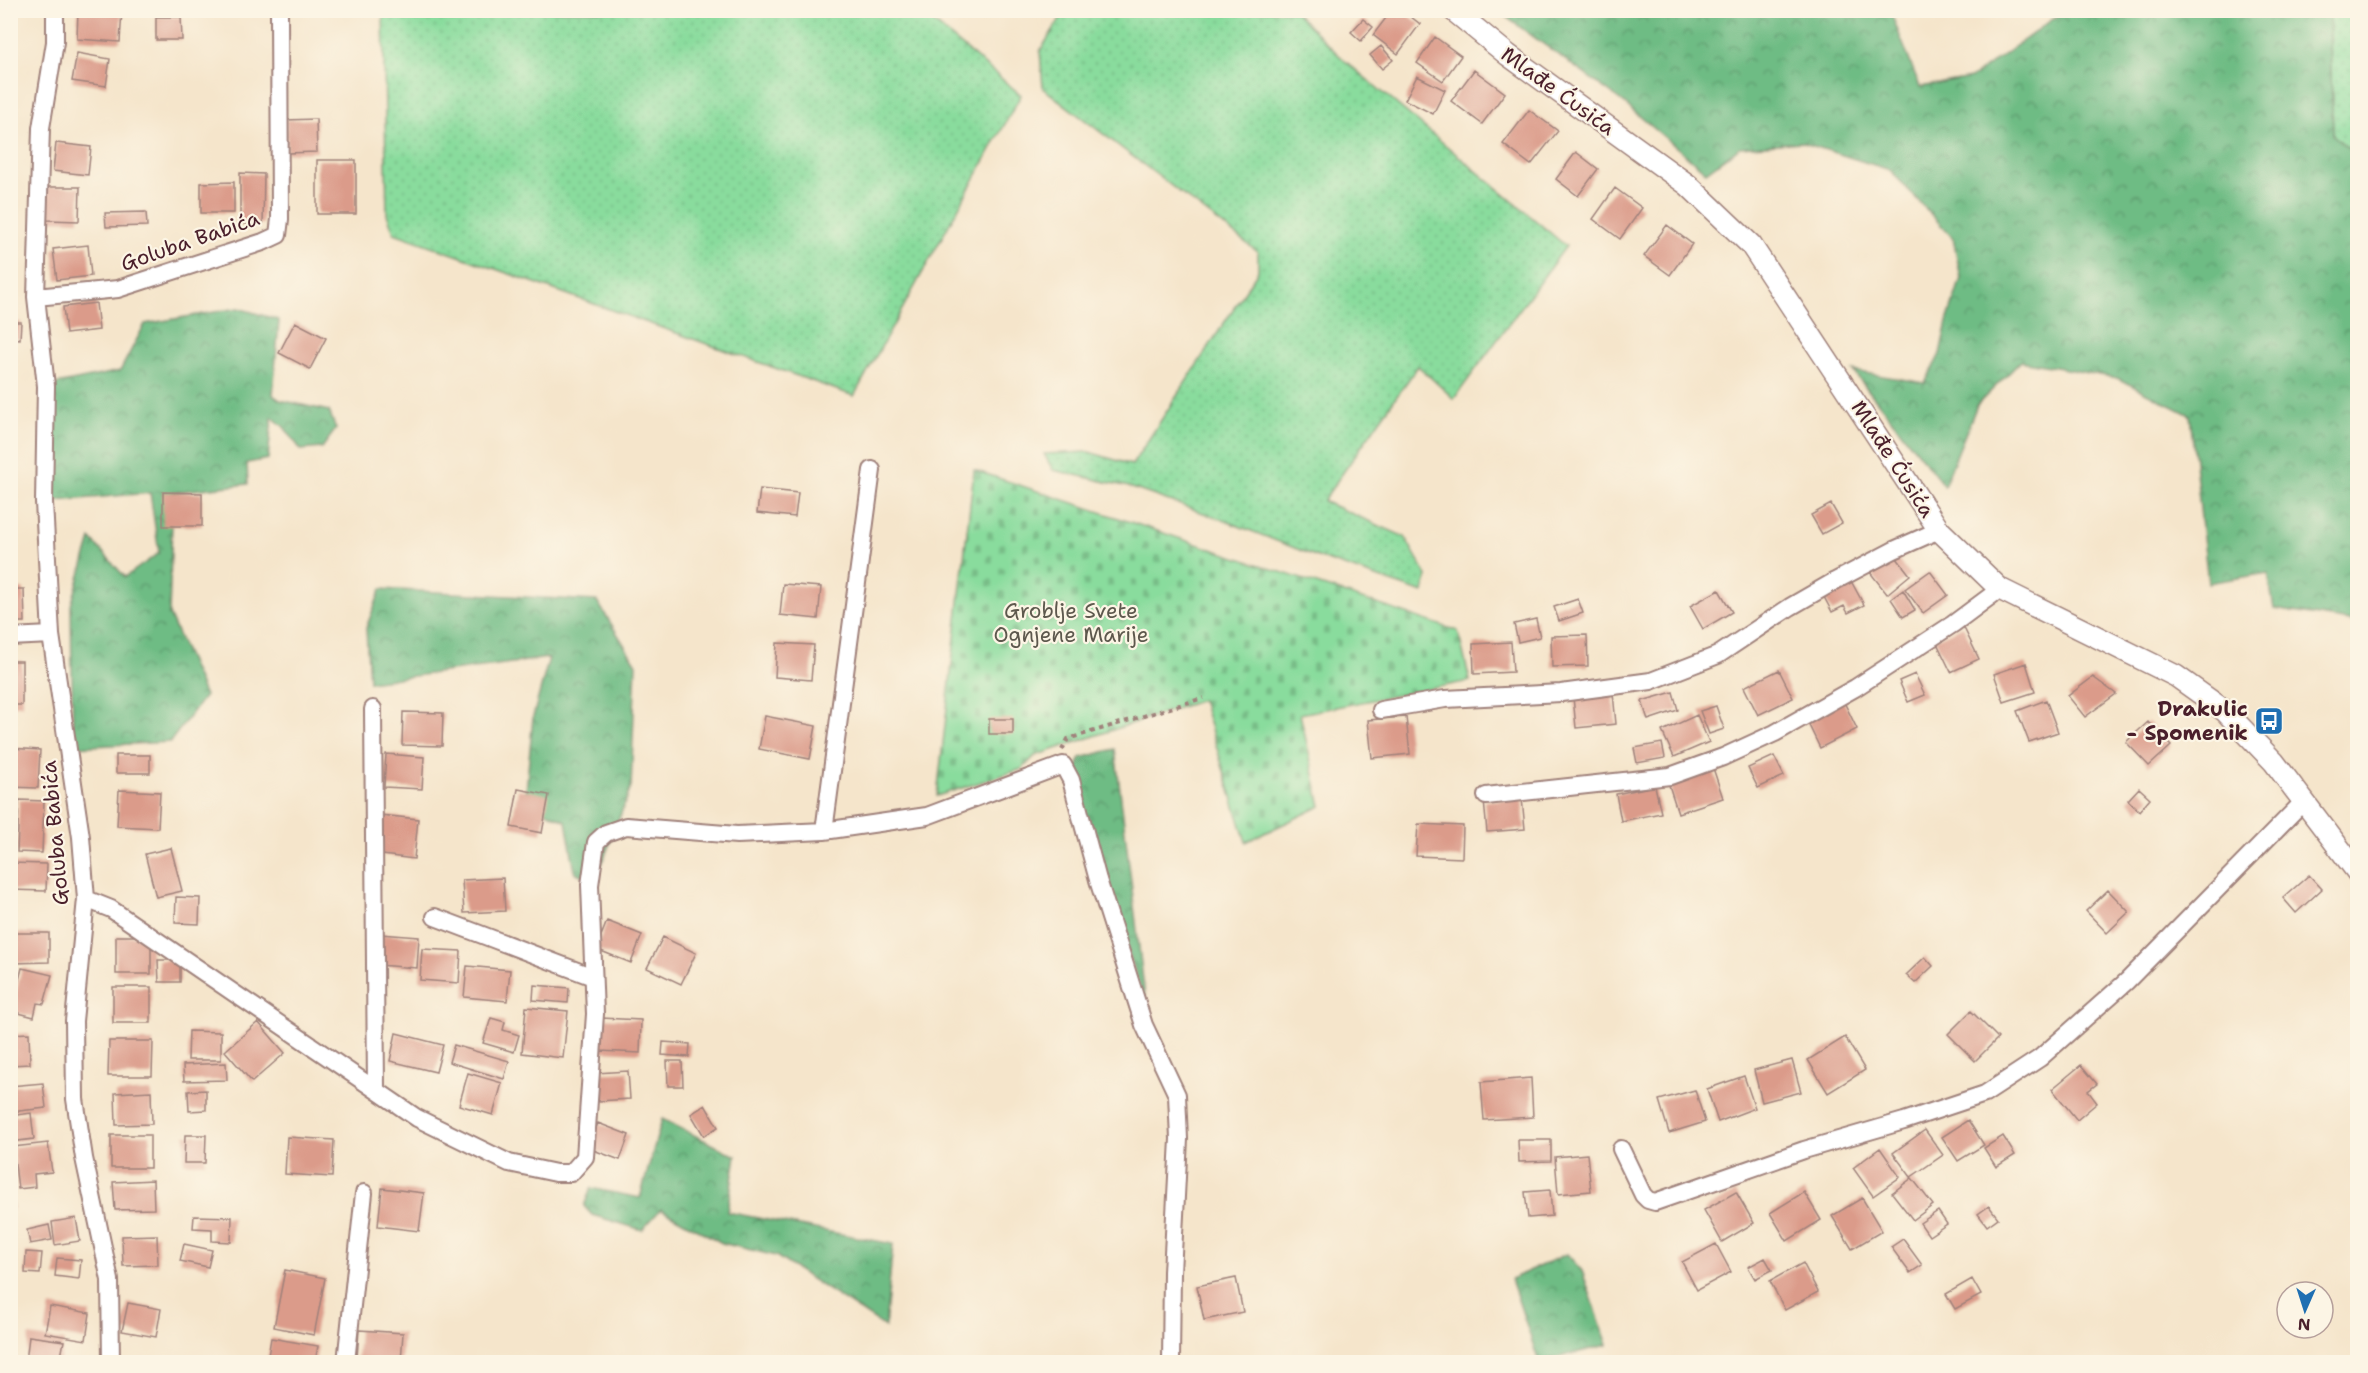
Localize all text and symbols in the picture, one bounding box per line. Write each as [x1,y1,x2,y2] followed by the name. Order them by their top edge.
[1495,39,1621,142] street label: Mlađe Ćusića
[117,204,263,278] street label: Goluba Babića
[1845,395,1942,523] street label: Mlađe Ćusića
[993,597,1149,649] park label: Groblje Svete Ognjene Marije
[2126,695,2248,747] place label: Drakulic - Spomenik
[2253,705,2285,737] bus stop icon: Drakulic - Spomenik
[35,759,75,907] street label: Goluba Babića
[2275,1280,2335,1340] north arrow
[2297,1314,2311,1335] text: N

